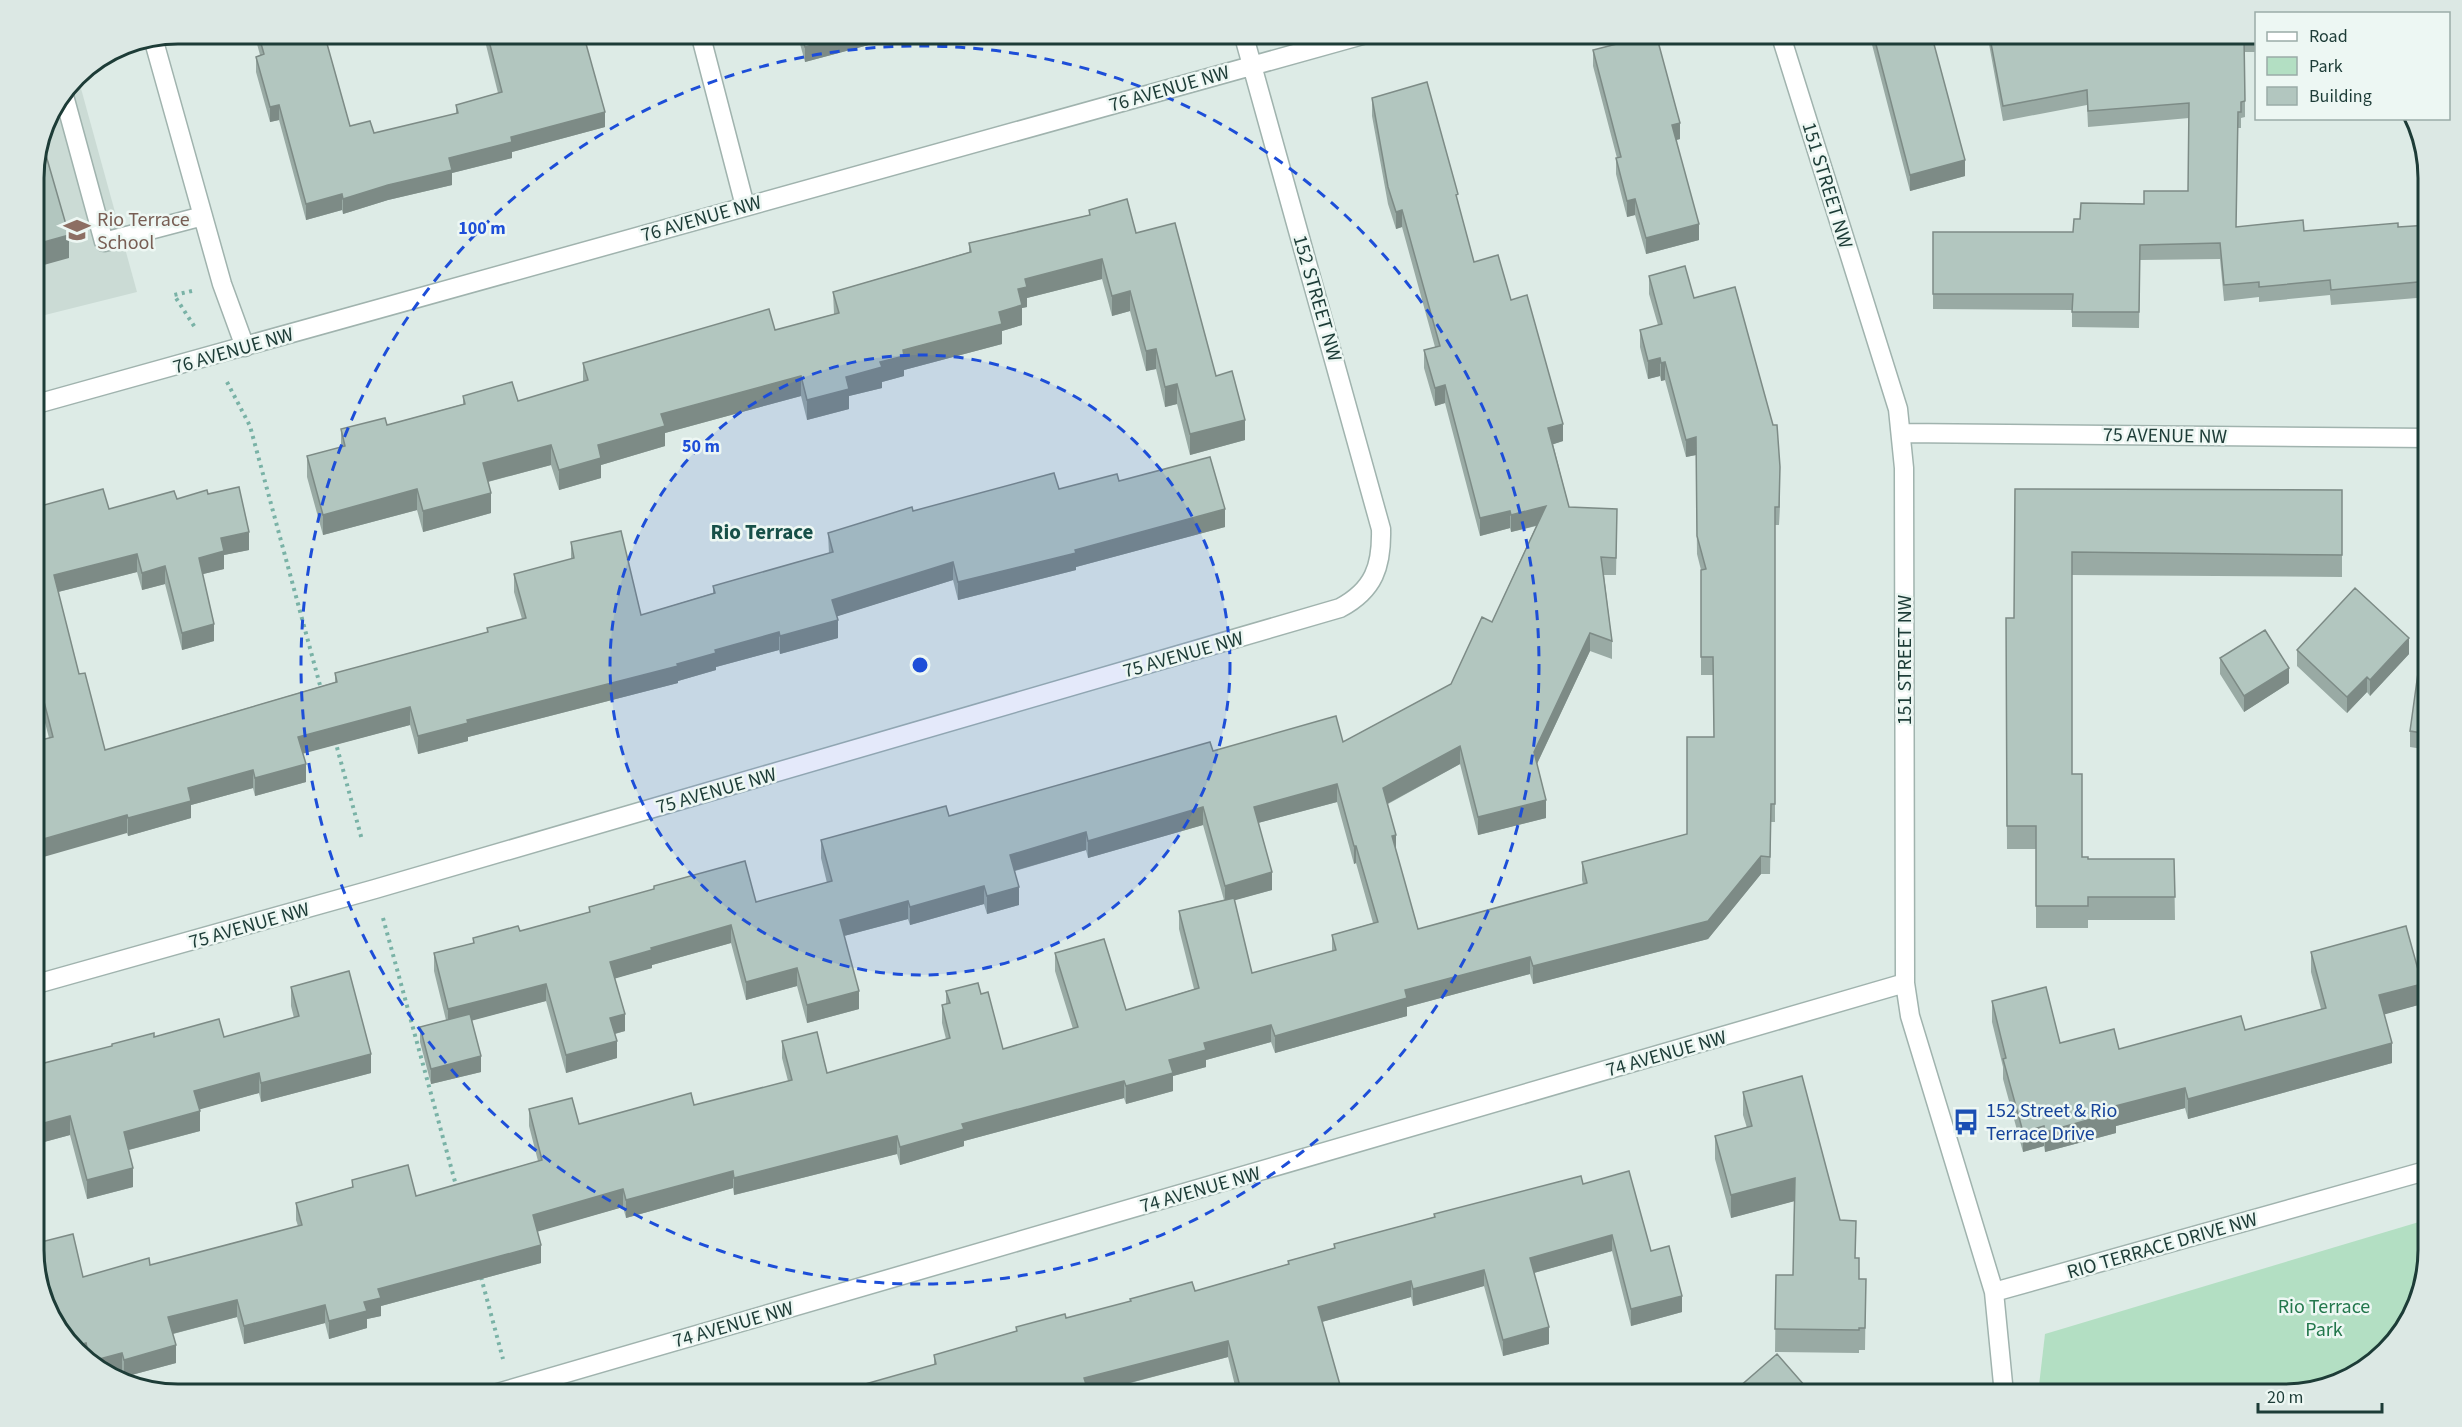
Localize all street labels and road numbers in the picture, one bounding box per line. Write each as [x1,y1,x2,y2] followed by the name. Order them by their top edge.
[1106,58,1233,120] street label: 76 AVENUE NW
[1795,119,1860,252] street label: 151 STREET NW
[638,188,765,250] street label: 76 AVENUE NW
[1286,232,1349,365] street label: 152 STREET NW
[170,320,297,382] street label: 76 AVENUE NW
[2103,421,2228,451] street label: 75 AVENUE NW
[1891,594,1919,725] street label: 151 STREET NW
[1120,624,1247,686] street label: 75 AVENUE NW
[653,760,780,822] street label: 75 AVENUE NW
[186,895,313,957] street label: 75 AVENUE NW
[1603,1023,1730,1085] street label: 74 AVENUE NW
[1137,1159,1264,1221] street label: 74 AVENUE NW
[2064,1205,2261,1287] street label: RIO TERRACE DRIVE NW
[670,1294,797,1356] street label: 74 AVENUE NW

